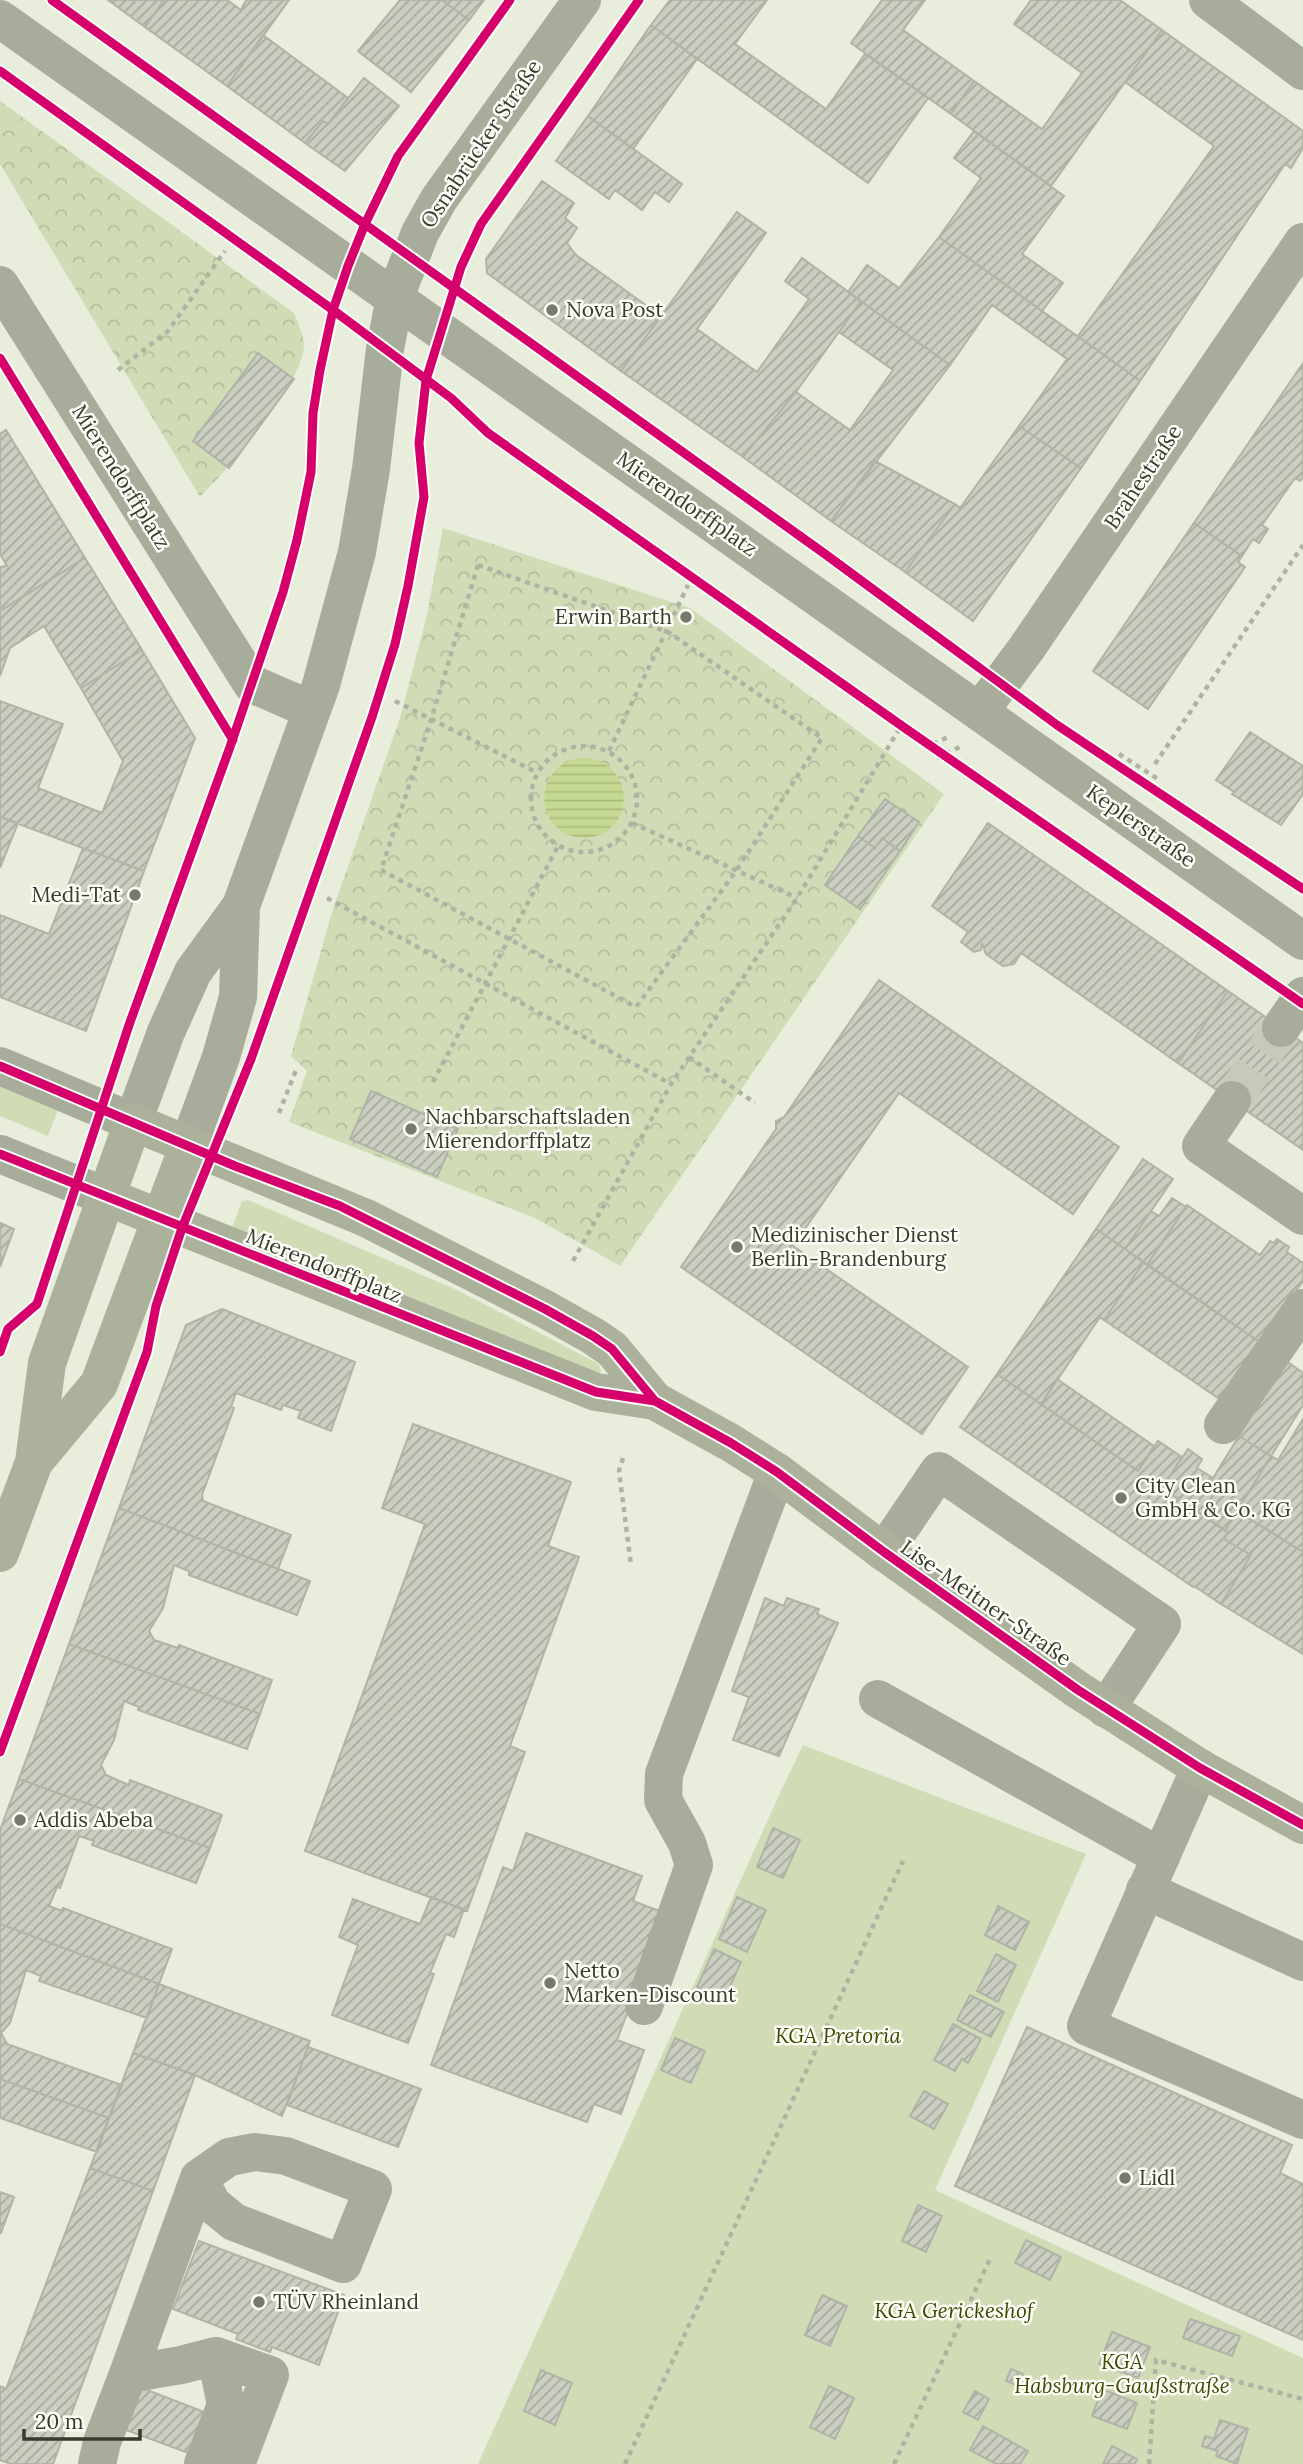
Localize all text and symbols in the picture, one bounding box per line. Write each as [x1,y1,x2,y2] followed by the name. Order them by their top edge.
[414,54,547,233] street label: Osnabrücker Straße
[566,296,664,323] place label: Nova Post
[544,302,560,318] marker: Nova Post
[66,399,177,554] street label: Mierendorffplatz
[1098,419,1187,534] street label: Brahestraße
[612,445,763,562] street label: Mierendorffplatz
[555,603,672,630] place label: Erwin Barth
[678,609,694,625] marker: Erwin Barth
[1081,778,1201,873] street label: Keplerstraße
[31,881,122,908] place label: Medi-Tat
[127,887,143,903] marker: Medi-Tat
[425,1103,631,1154] place label: Nachbarschaftsladen Mierendorffplatz
[403,1121,419,1137] marker: Nachbarschaftsladen Mierendorffplatz
[751,1221,959,1272] place label: Medizinischer Dienst Berlin-Brandenburg
[242,1222,406,1309] street label: Mierendorffplatz
[729,1239,745,1255] marker: Medizinischer Dienst Berlin-Brandenburg
[1135,1472,1291,1523] place label: City Clean GmbH & Co. KG
[1113,1490,1129,1506] marker: City Clean GmbH & Co. KG
[896,1533,1077,1672] street label: Lise-Meitner-Straße
[33,1806,153,1833] place label: Addis Abeba
[12,1812,28,1828] marker: Addis Abeba
[564,1957,737,2008] place label: Netto Marken-Discount
[542,1975,558,1991] marker: Netto Marken-Discount
[775,2022,901,2049] park label: KGA Pretoria
[1139,2164,1175,2191] place label: Lidl
[1117,2170,1133,2186] marker: Lidl
[273,2288,419,2315] place label: TÜV Rheinland
[251,2294,267,2310] marker: TÜV Rheinland
[874,2297,1036,2324] park label: KGA Gerickeshof
[1014,2348,1230,2399] park label: KGA Habsburg-Gaußstraße
[24,2398,140,2442] scale bar
[35,2408,84,2435] text: 20 m

